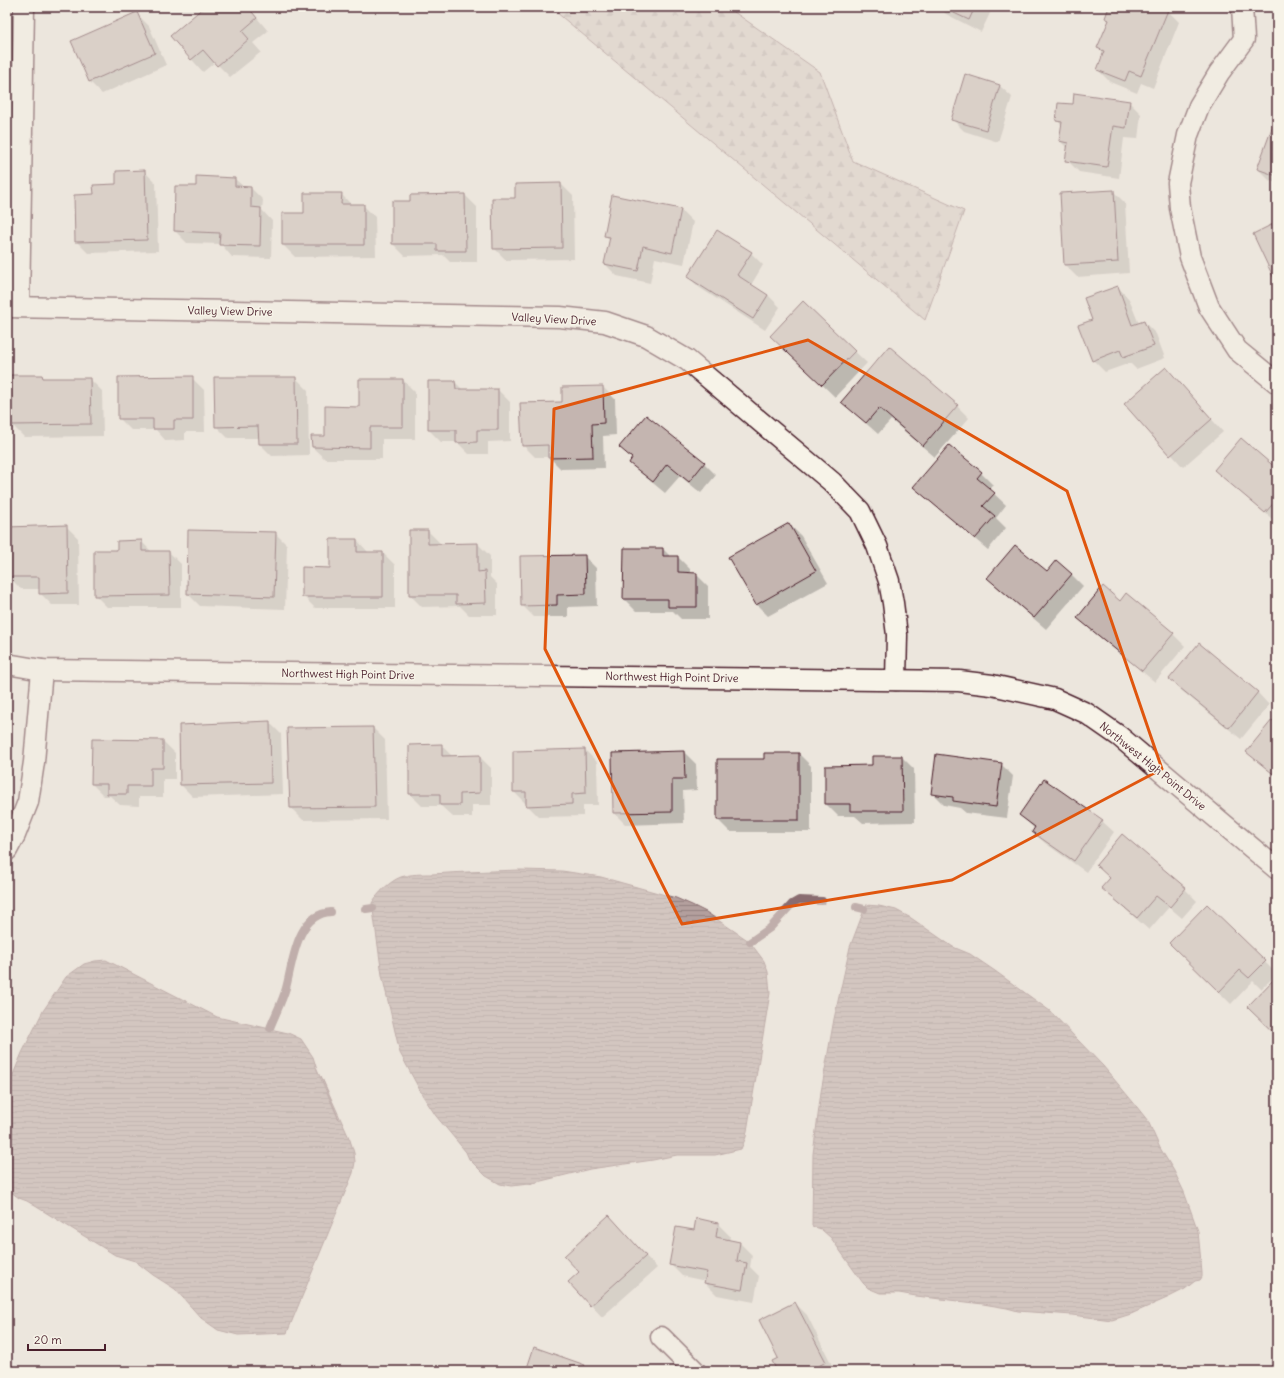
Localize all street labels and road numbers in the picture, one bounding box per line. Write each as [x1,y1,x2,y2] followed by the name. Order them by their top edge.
[187,303,273,319] street label: Valley View Drive
[511,310,597,328] street label: Valley View Drive
[281,666,415,682] street label: Northwest High Point Drive
[605,669,739,685] street label: Northwest High Point Drive
[1097,719,1209,813] street label: Northwest High Point Drive

